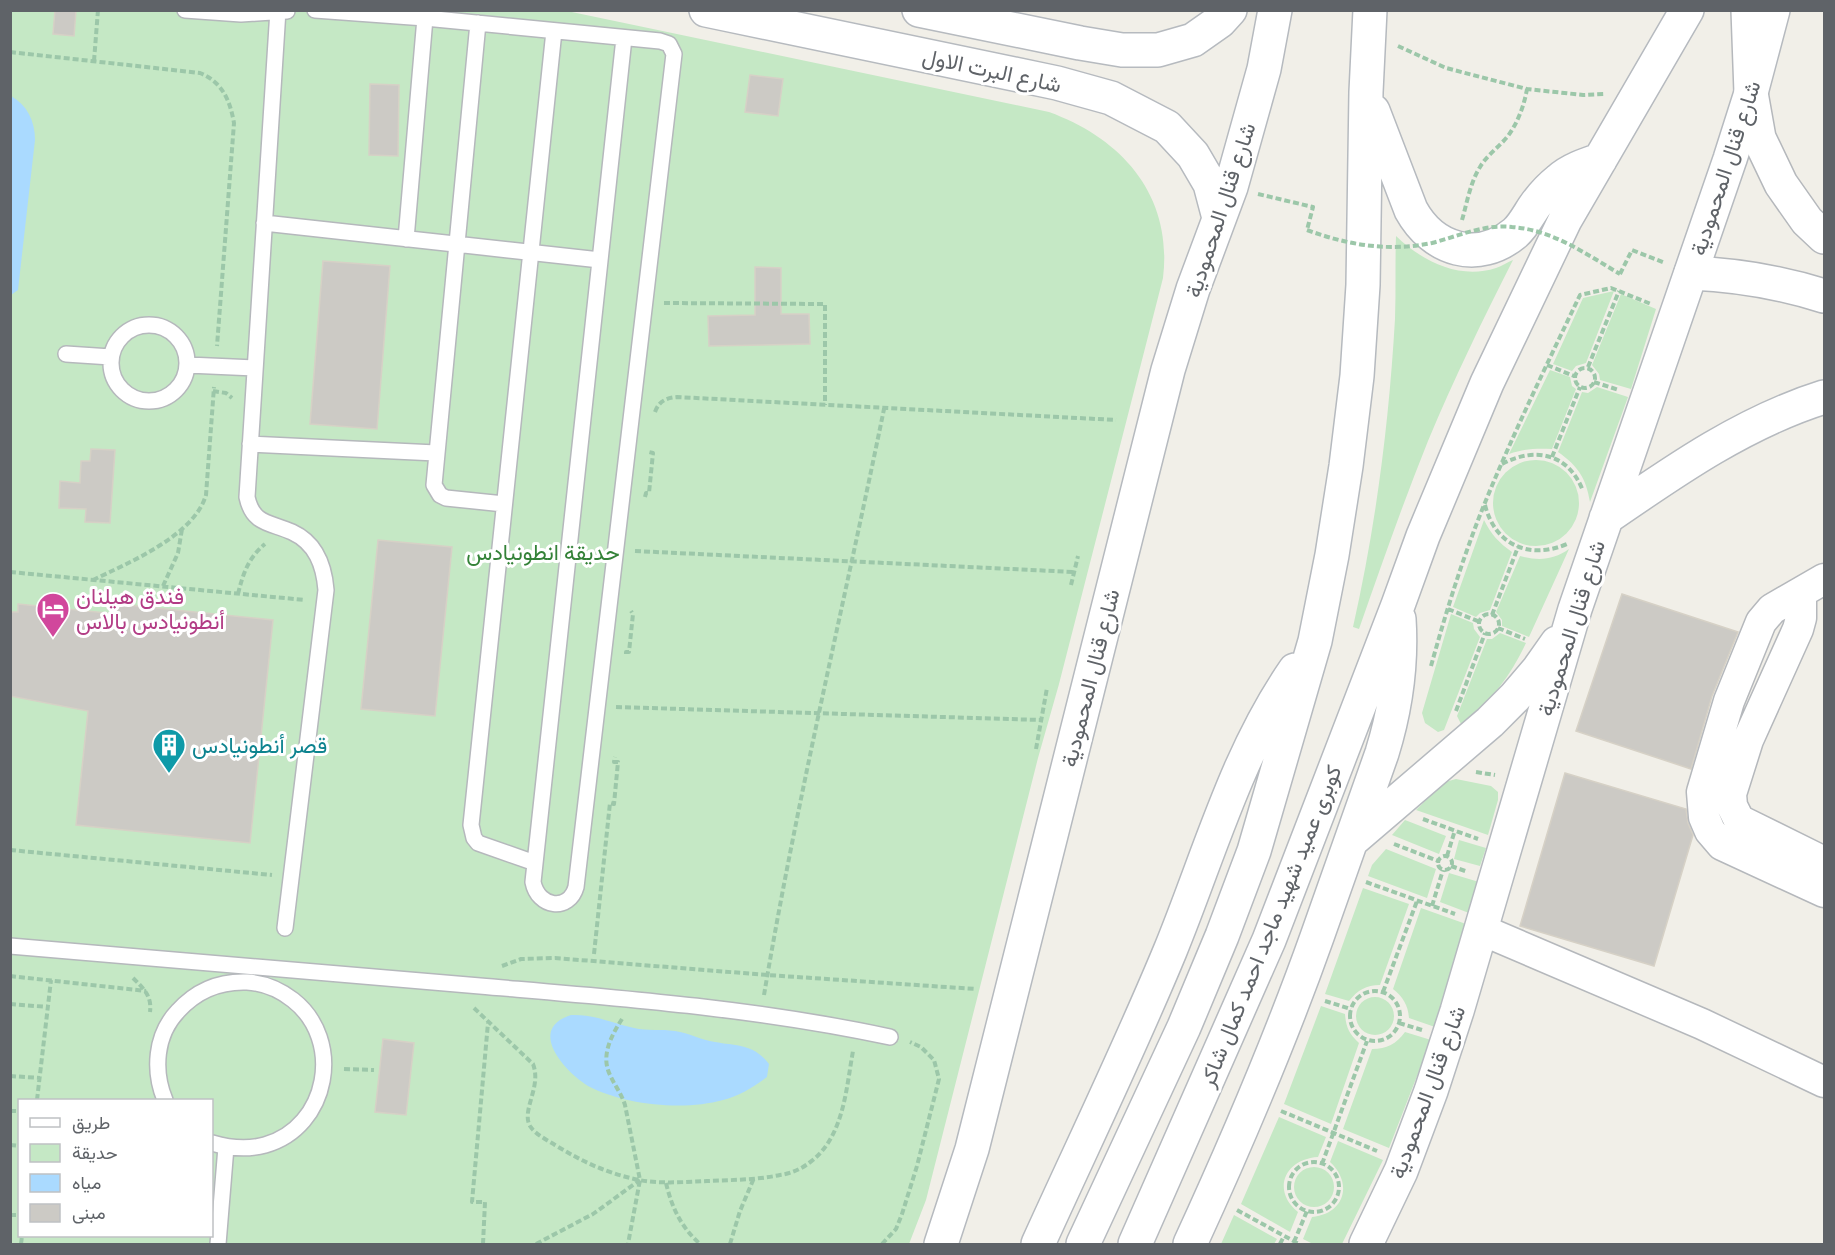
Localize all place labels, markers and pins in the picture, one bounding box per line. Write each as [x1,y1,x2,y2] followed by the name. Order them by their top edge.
[76,584,225,635] place label: فندق هيلنان أنطونيادس بالاس
[35,591,71,638] hotel icon: فندق هيلنان أنطونيادس بالاس
[151,727,187,774] building icon: قصر أنطونيادس
[192,733,327,759] place label: قصر أنطونيادس

